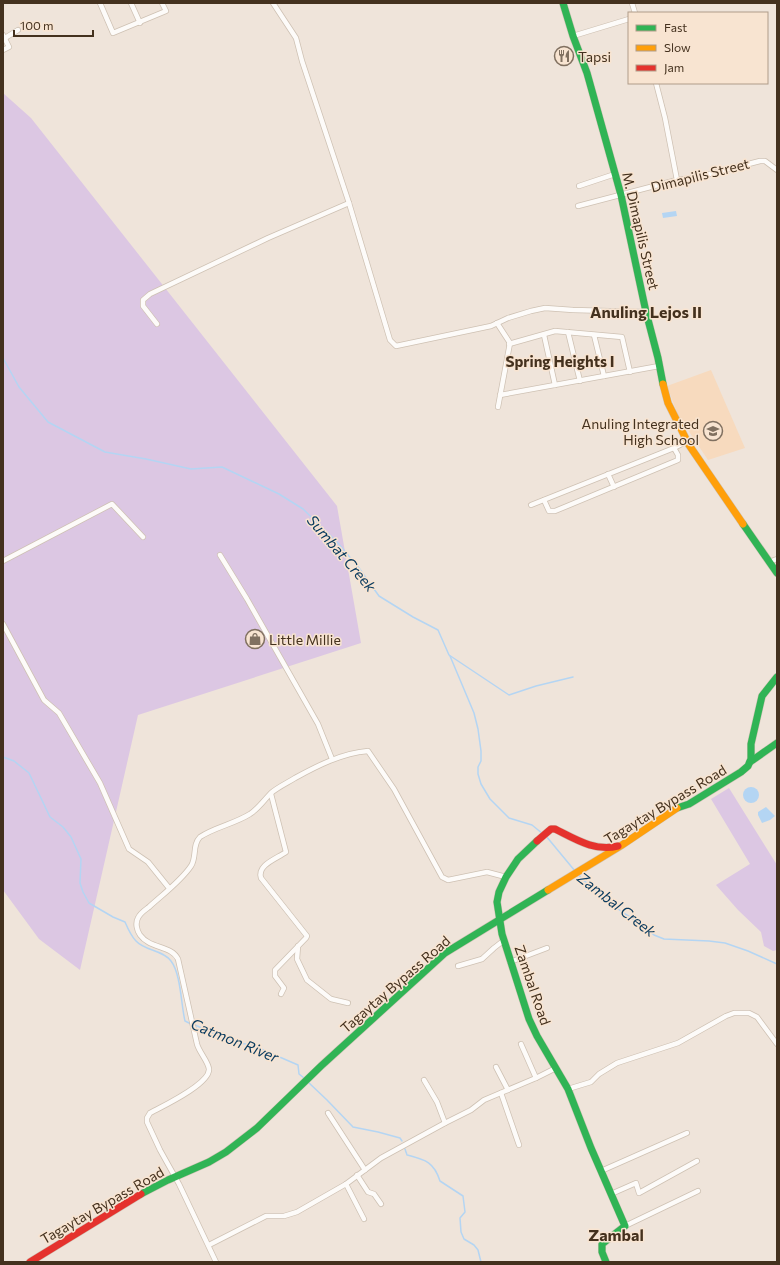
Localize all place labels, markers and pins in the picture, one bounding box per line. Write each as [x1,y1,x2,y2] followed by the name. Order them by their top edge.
[553,45,575,67] restaurant icon: Tapsi
[578,48,611,65] place label: Tapsi
[582,415,699,448] place label: Anuling Integrated High School
[702,420,724,442] school or university icon: Anuling Integrated High School
[244,628,266,650] shop icon: Little Millie
[269,631,341,648] place label: Little Millie

